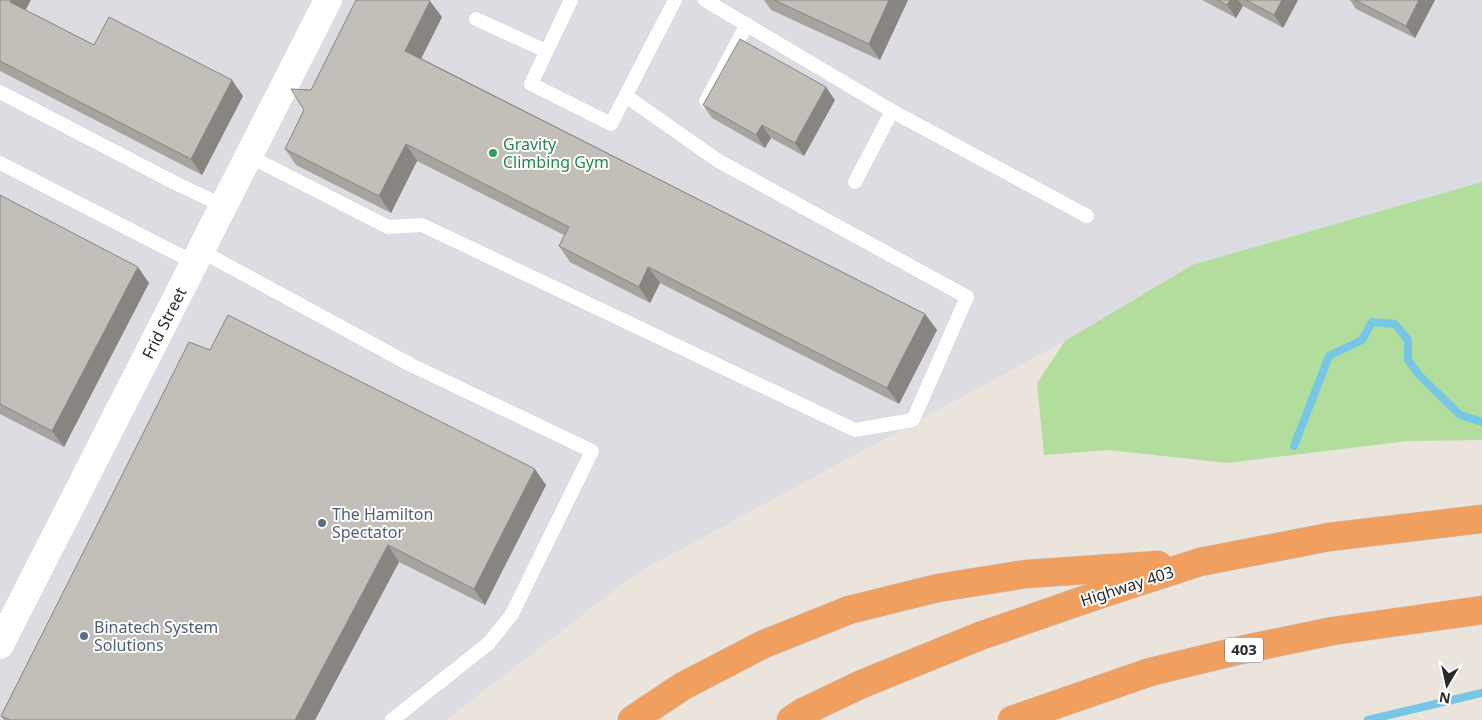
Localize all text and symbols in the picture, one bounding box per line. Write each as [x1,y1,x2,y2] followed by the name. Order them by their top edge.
[503,133,609,173] place label: Gravity Climbing Gym
[487,147,499,159] marker: Gravity Climbing Gym
[137,283,192,363] street label: Frid Street
[332,503,433,543] place label: The Hamilton Spectator
[316,517,328,529] marker: The Hamilton Spectator
[1077,561,1177,611] street label: Highway 403
[94,616,218,656] place label: Binatech System Solutions
[78,630,90,642] marker: Binatech System Solutions
[1225,638,1263,662] road number: 403
[1422,660,1472,710] north arrow
[1438,688,1452,709] text: N

